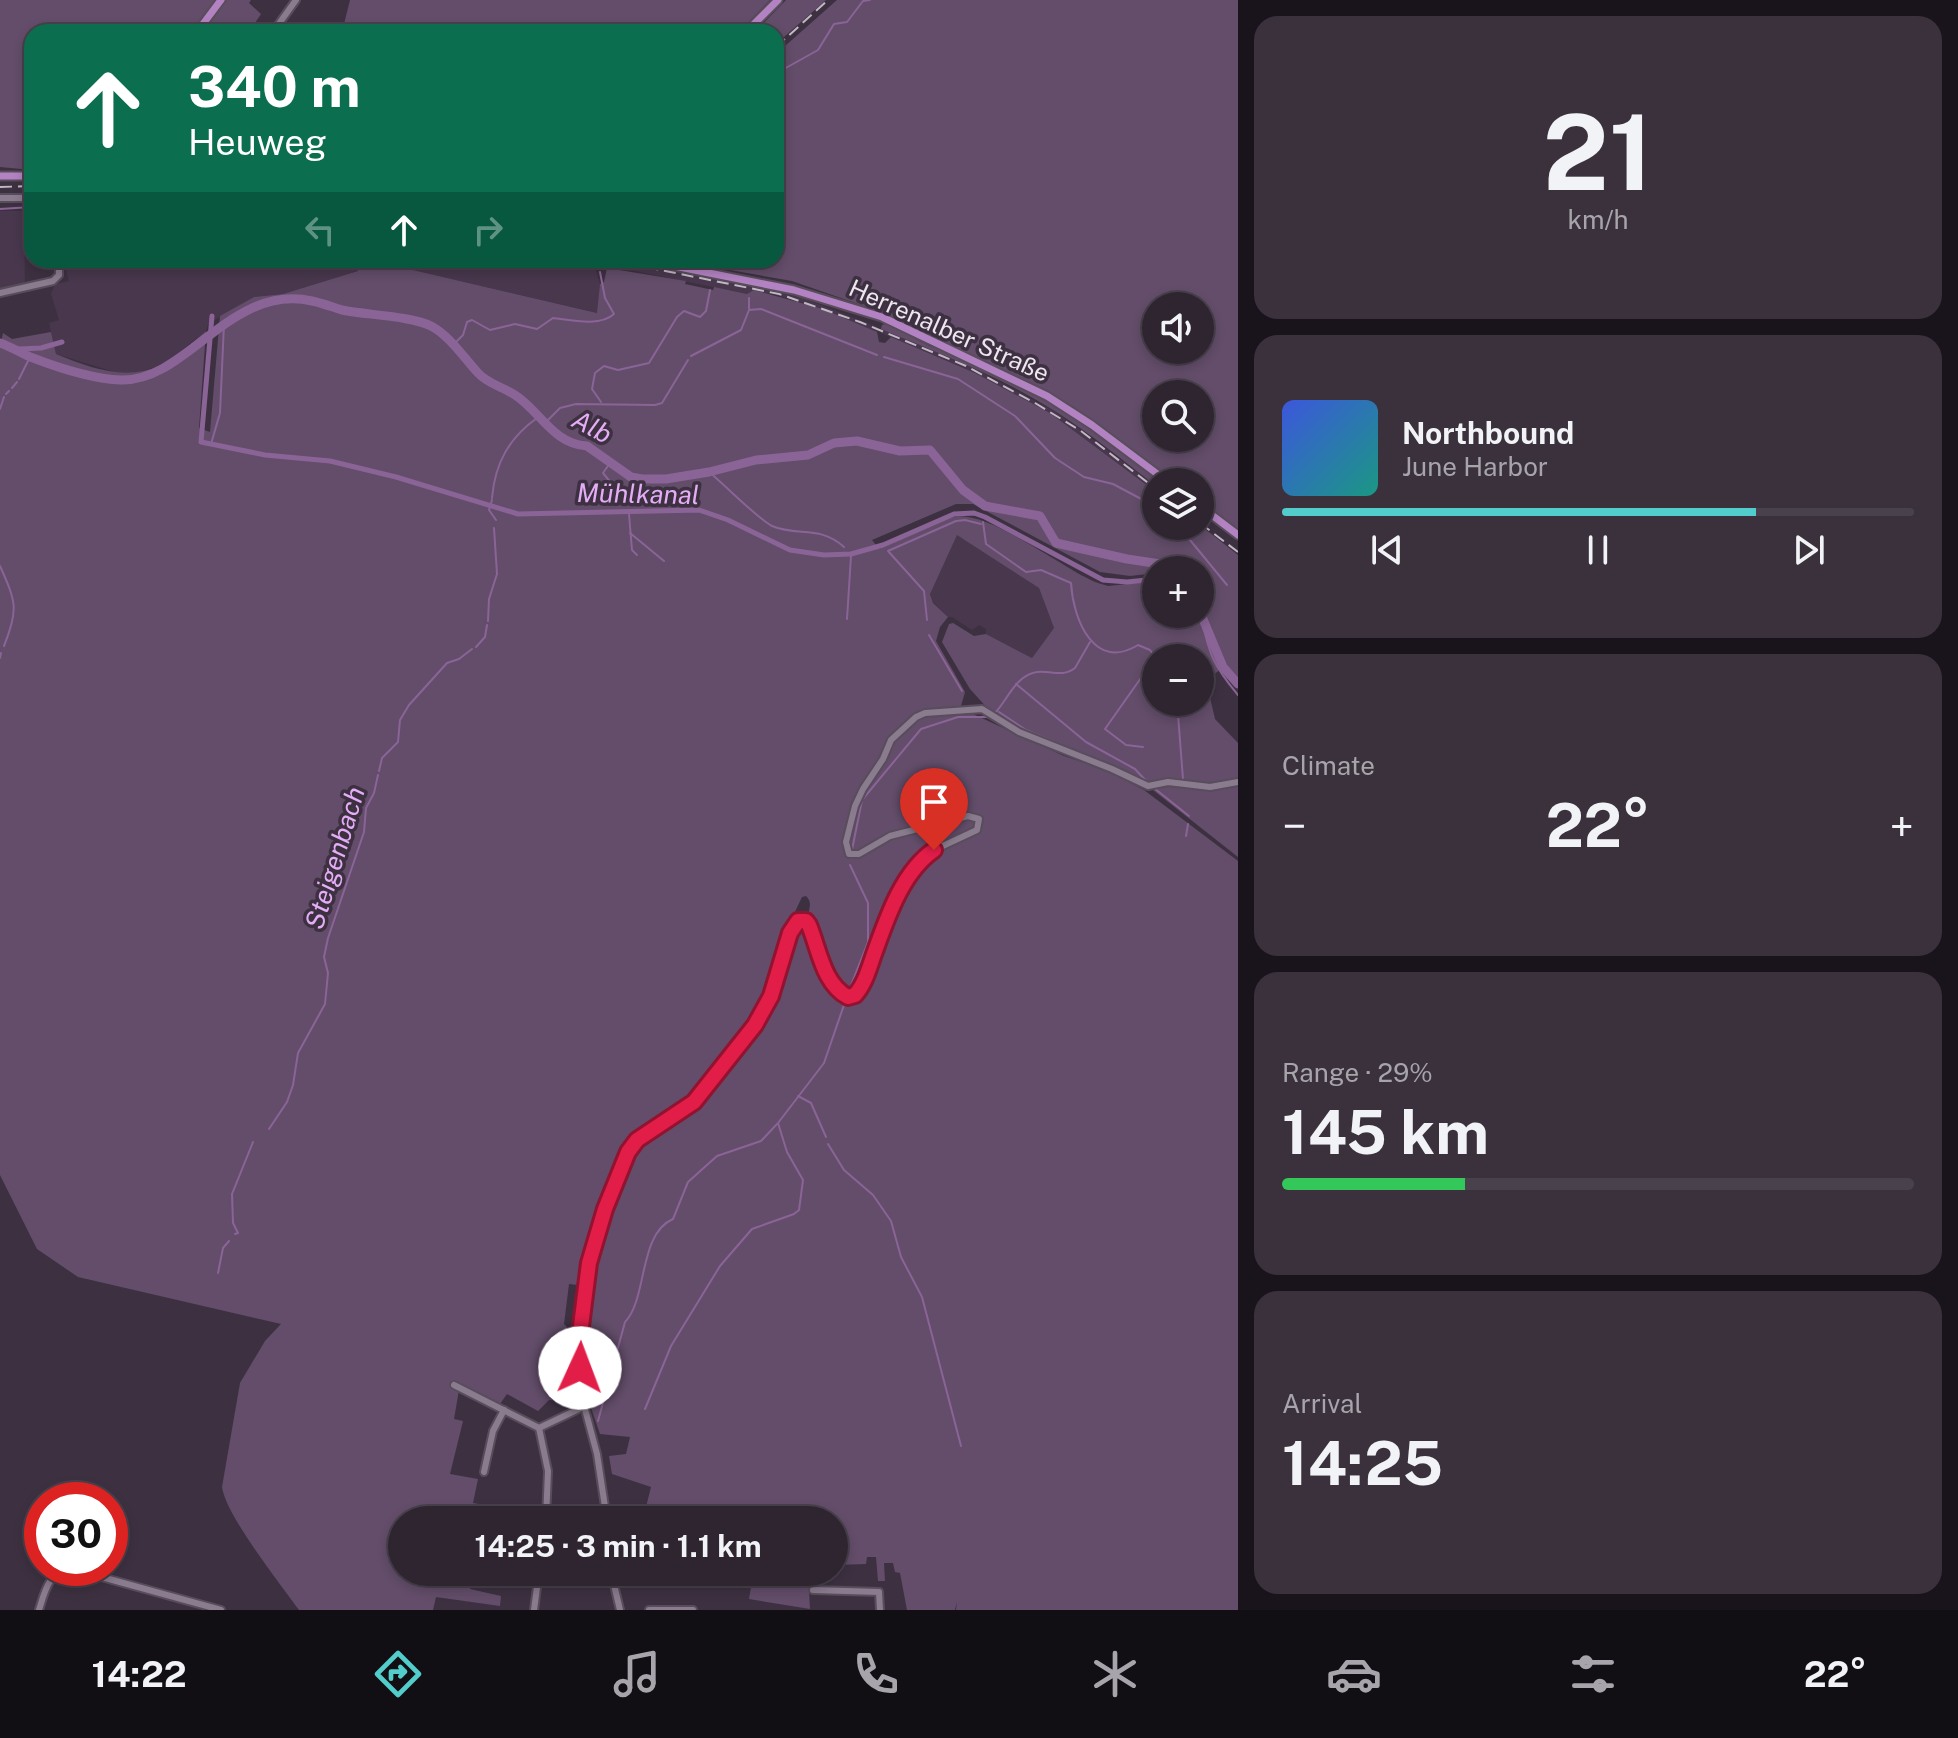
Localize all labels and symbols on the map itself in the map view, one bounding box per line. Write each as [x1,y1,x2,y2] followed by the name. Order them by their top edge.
[845,273,1054,387] street label: Herrenalber Straße
[567,403,617,450] water label: Alb
[576,477,700,510] water label: Mühlkanal
[900,768,968,850] pin
[298,783,371,933] water label: Steigenbach
[538,1326,622,1410] position arrow
[24,1482,128,1586] speed limit sign: 30

